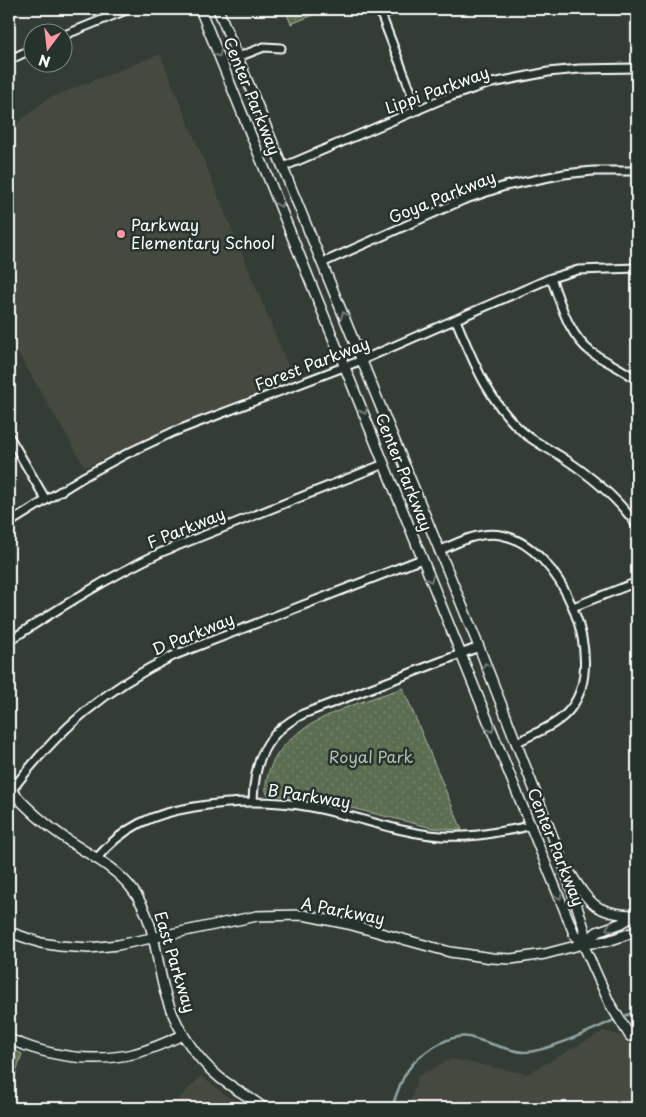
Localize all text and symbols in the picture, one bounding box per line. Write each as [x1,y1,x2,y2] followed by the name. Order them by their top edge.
[22,22,72,72] north arrow
[218,33,288,158] street label: Center Parkway
[36,49,53,73] text: N
[212,49,222,58] one-way arrow
[381,59,492,119] street label: Lippi Parkway
[385,164,499,228] street label: Goya Parkway
[273,199,284,208] one-way arrow
[131,212,275,254] place label: Parkway Elementary School
[115,228,127,240] marker: Parkway Elementary School
[339,311,350,320] one-way arrow
[251,330,372,396] street label: Forest Parkway
[358,406,368,415] one-way arrow
[370,409,440,534] street label: Center Parkway
[143,501,228,554] street label: F Parkway
[425,574,435,582] one-way arrow
[148,606,237,660] street label: D Parkway
[482,662,492,670] one-way arrow
[485,724,496,733] one-way arrow
[329,744,414,768] park label: Royal Park
[266,777,352,813] street label: B Parkway
[522,784,592,909] street label: Center Parkway
[299,890,387,930] street label: A Parkway
[553,891,563,900] one-way arrow
[149,908,203,1015] street label: East Parkway
[605,922,614,932] one-way arrow

